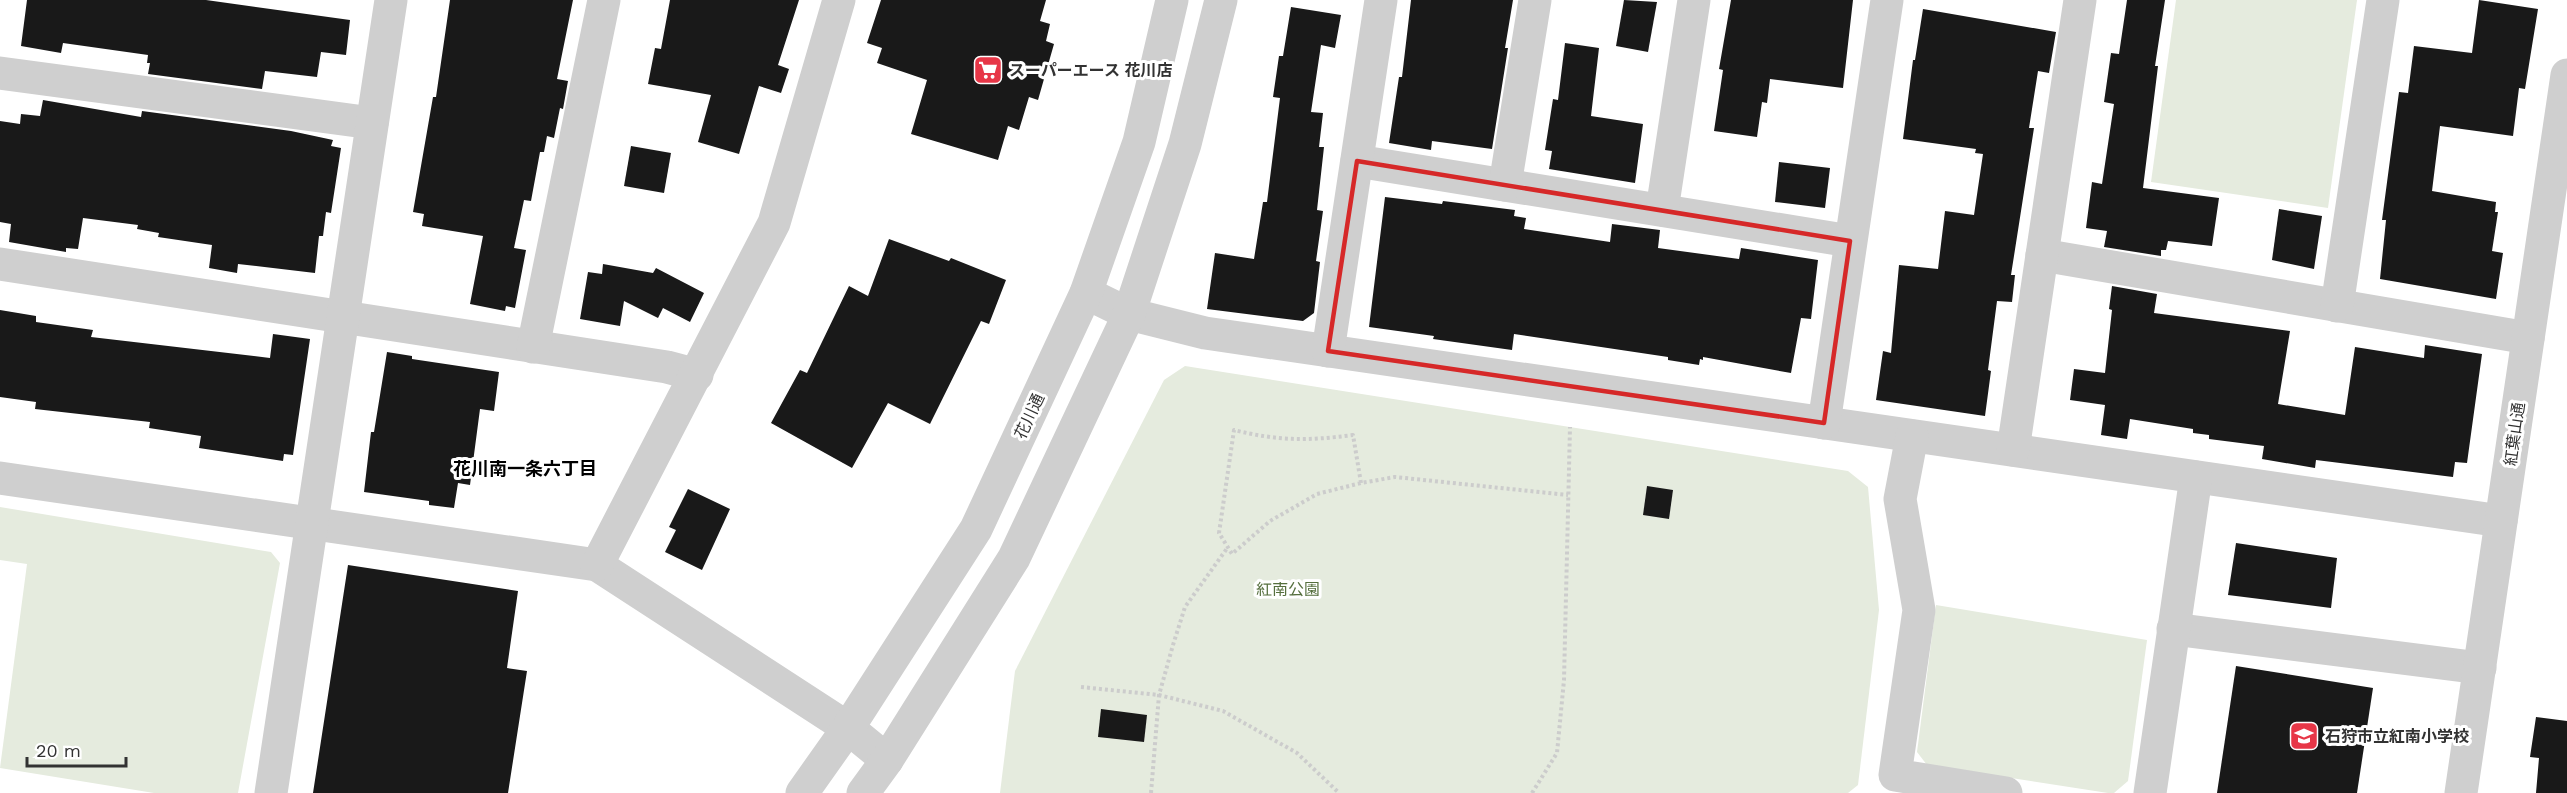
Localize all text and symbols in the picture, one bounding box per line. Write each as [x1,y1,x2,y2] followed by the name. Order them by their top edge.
[972,54,1004,86] supermarket icon: スーパーエース 花川店
[1009,61,1173,80] place label: スーパーエース 花川店
[1011,390,1048,442] street label: 花川通
[2501,401,2528,467] street label: 紅葉山通
[453,458,597,479] district label: 花川南一条六丁目
[1256,580,1320,599] park label: 紅南公園
[2288,720,2320,752] school or university icon: 石狩市立紅南小学校
[2325,727,2469,746] place label: 石狩市立紅南小学校
[27,730,126,768] scale bar
[36,740,81,761] text: 20 m

